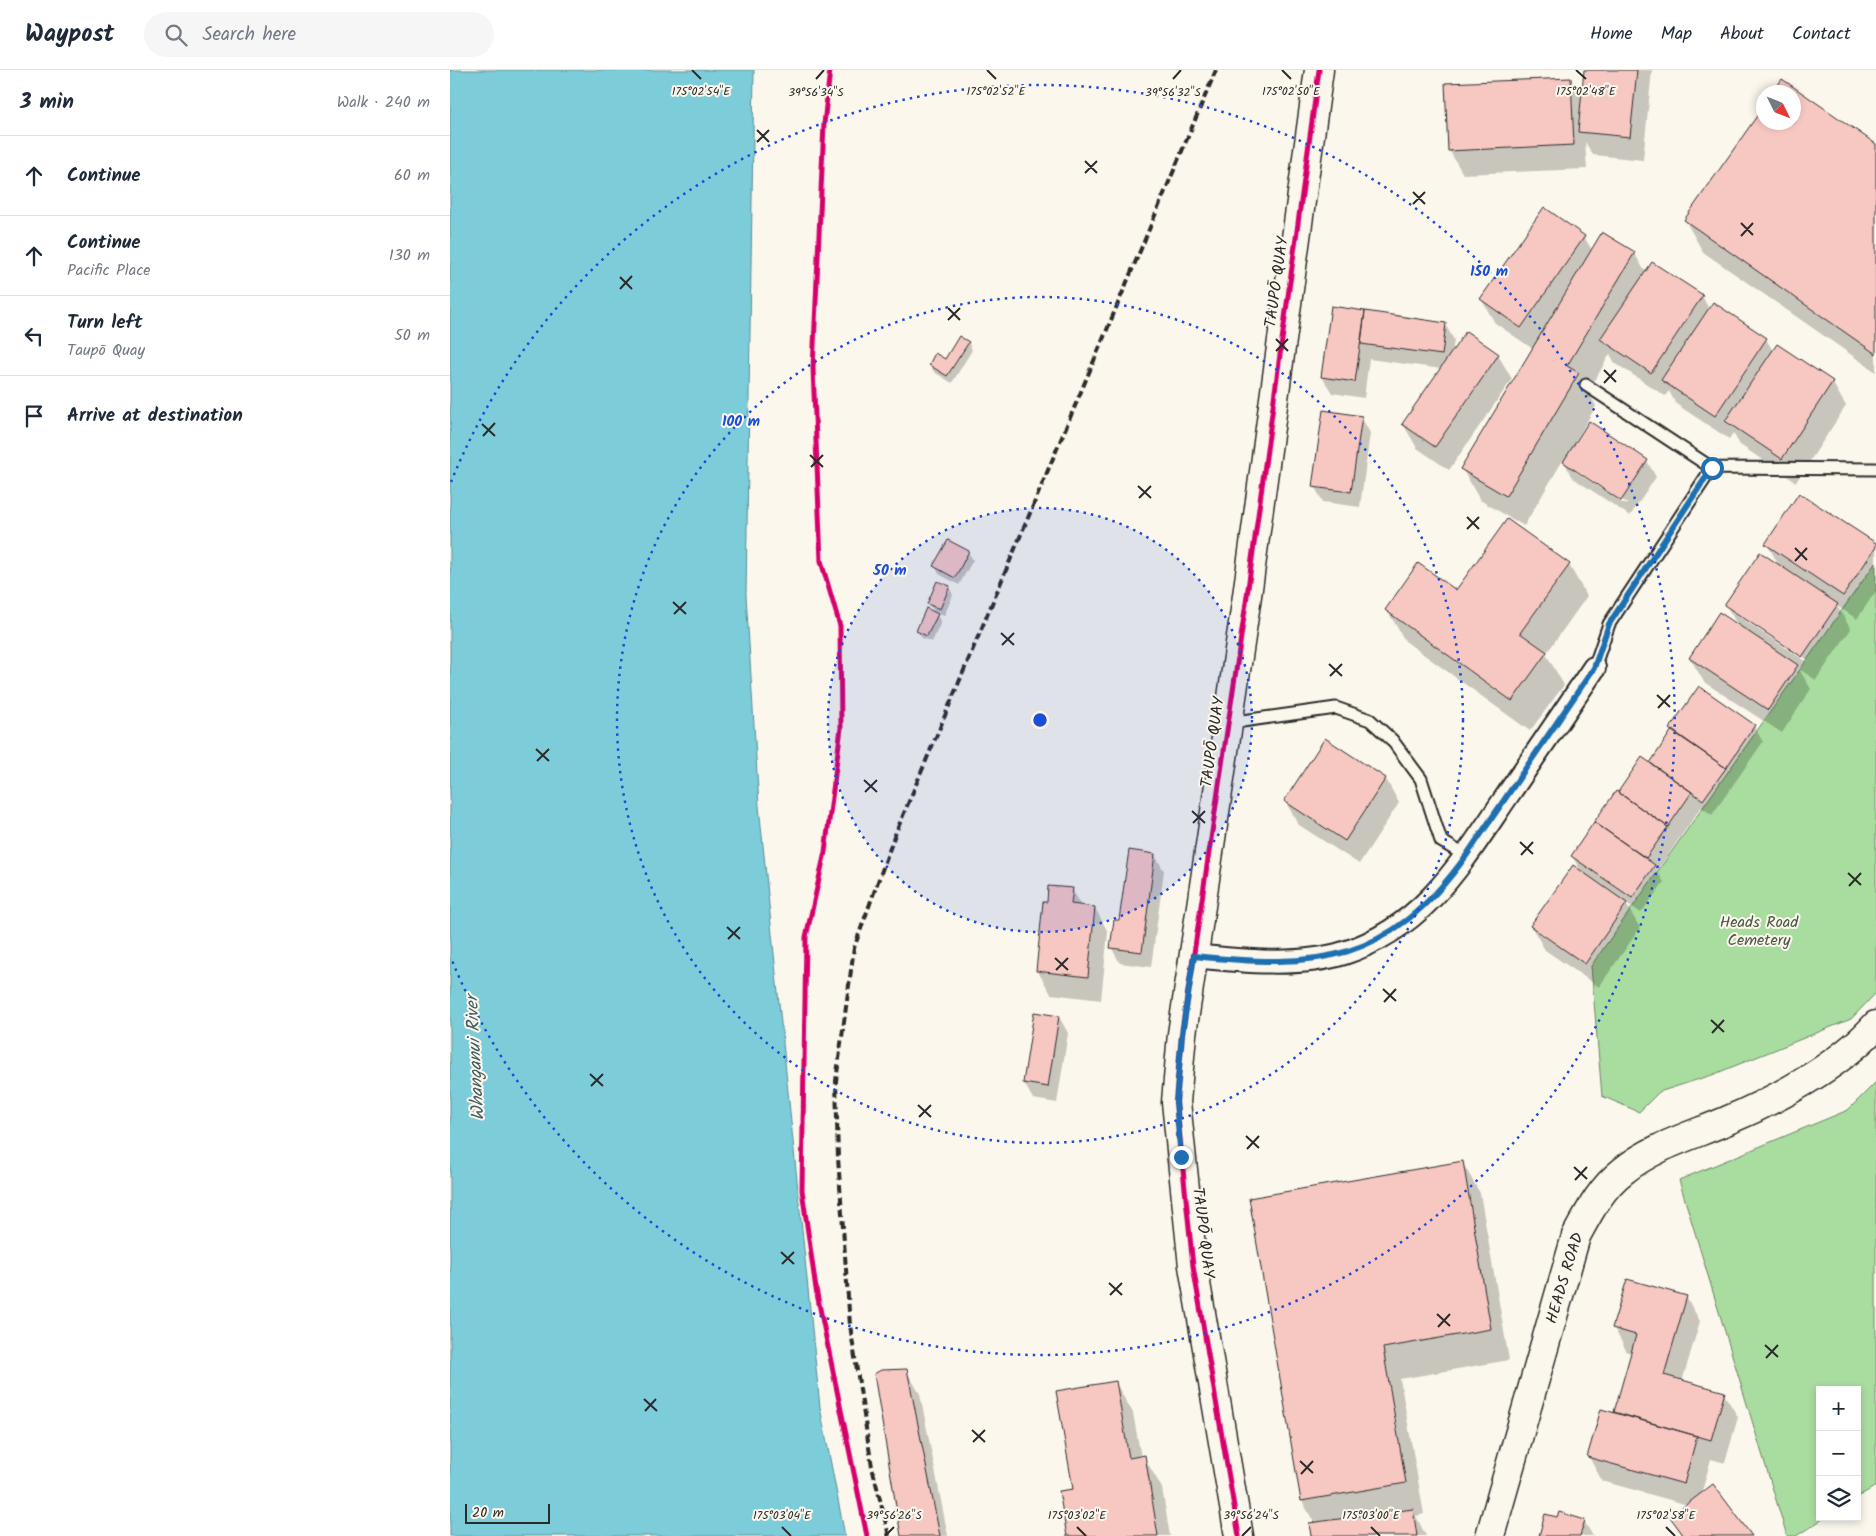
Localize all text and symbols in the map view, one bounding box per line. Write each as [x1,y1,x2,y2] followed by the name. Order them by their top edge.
[144,12,494,57] search box
[25,15,114,54] text: Waypost
[202,20,296,50] text: Search here
[1590,20,1633,49] text: Home
[1661,20,1692,49] text: Map
[1720,20,1764,49] text: About
[1792,20,1851,49] text: Contact
[162,21,190,49] icon: search
[672,82,731,101] text: 175°02'54"E
[967,82,1026,101] text: 175°02'52"E
[1262,82,1321,101] text: 175°02'50"E
[1556,82,1617,101] text: 175°02'48"E
[788,83,844,102] text: 39°56'34"S
[1145,83,1202,102] text: 39°56'32"S
[1756,85,1801,130] north arrow
[20,86,74,119] text: 3 min
[337,90,430,115] text: Walk · 240 m
[67,161,140,191] text: Continue
[20,162,48,190] icon: ahead
[394,163,430,188] text: 60 m
[67,228,140,258] text: Continue
[1258,234,1296,329] street label: TAUPŌ QUAY
[20,242,48,270] icon: ahead
[389,243,430,268] text: 130 m
[67,258,151,283] text: Pacific Place
[1470,260,1508,284] text: 150 m
[67,308,142,338] text: Turn left
[20,322,48,350] icon: left
[394,323,430,348] text: 50 m
[67,338,145,363] text: Taupō Quay
[67,401,243,431] text: Arrive at destination
[20,402,48,430] icon: arrive
[722,410,760,434] text: 100 m
[1701,457,1724,480] route start
[872,559,907,583] text: 50 m
[1194,694,1232,789] street label: TAUPŌ QUAY
[1031,711,1049,729] centre of rings
[1720,910,1799,953] park label: Heads Road Cemetery
[458,991,494,1121] water label: Whanganui River
[1170,1146,1193,1169] route end
[1185,1186,1221,1281] street label: TAUPŌ QUAY
[1539,1229,1591,1327] street label: HEADS ROAD
[1816,1386,1861,1521] map controls
[1816,1386,1861,1431] button: +
[1816,1431,1861,1476] button: −
[1816,1476,1861,1521] button: layers
[465,1501,550,1524] scale bar
[472,1502,504,1524] text: 20 m
[753,1506,812,1525] text: 175°03'04"E
[866,1506,922,1525] text: 39°56'26"S
[1048,1506,1107,1525] text: 175°03'02"E
[1223,1506,1279,1525] text: 39°56'24"S
[1342,1506,1401,1525] text: 175°03'00"E
[1636,1506,1697,1525] text: 175°02'58"E

